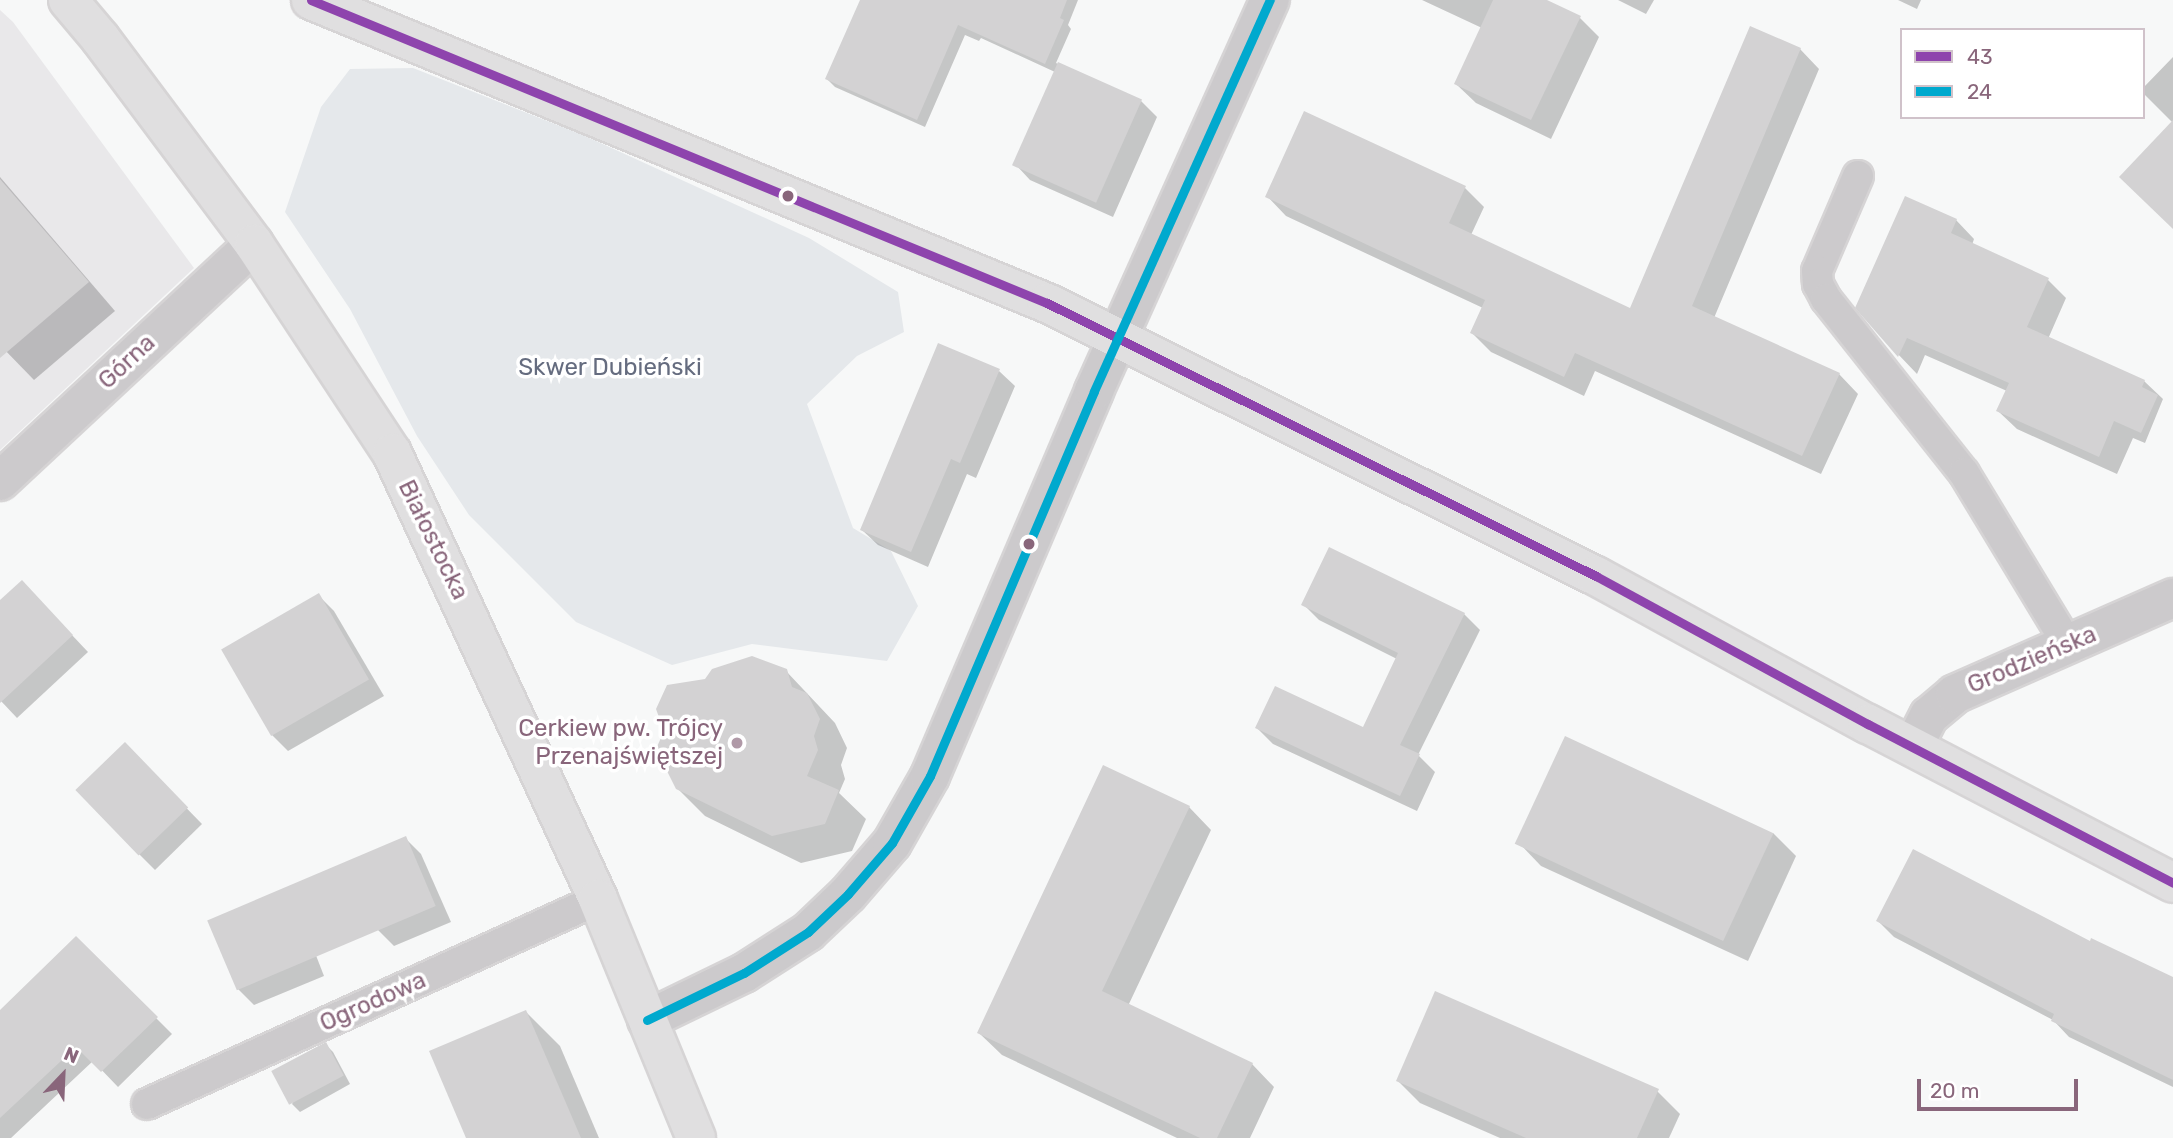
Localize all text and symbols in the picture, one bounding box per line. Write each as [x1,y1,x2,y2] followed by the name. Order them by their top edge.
[1900,28,2145,119] legend
[1967,44,1993,69] text: 43
[1967,79,1992,104] text: 24
[781,189,795,203] unlabelled marker
[93,329,161,395] street label: Górna
[518,354,702,382] park label: Skwer Dubieński
[392,475,474,605] street label: Białostocka
[1022,537,1036,551] unlabelled marker
[1963,620,2101,700] street label: Grodzieńska
[517,715,723,771] place label: Cerkiew pw. Trójcy Przenajświętszej
[729,735,745,751] marker: Cerkiew pw. Trójcy Przenajświętszej
[315,966,431,1038] street label: Ogrodowa
[28,1040,98,1110] north arrow
[61,1042,82,1068] text: N
[1921,1064,2082,1108] scale bar
[1930,1078,1979,1103] text: 20 m

